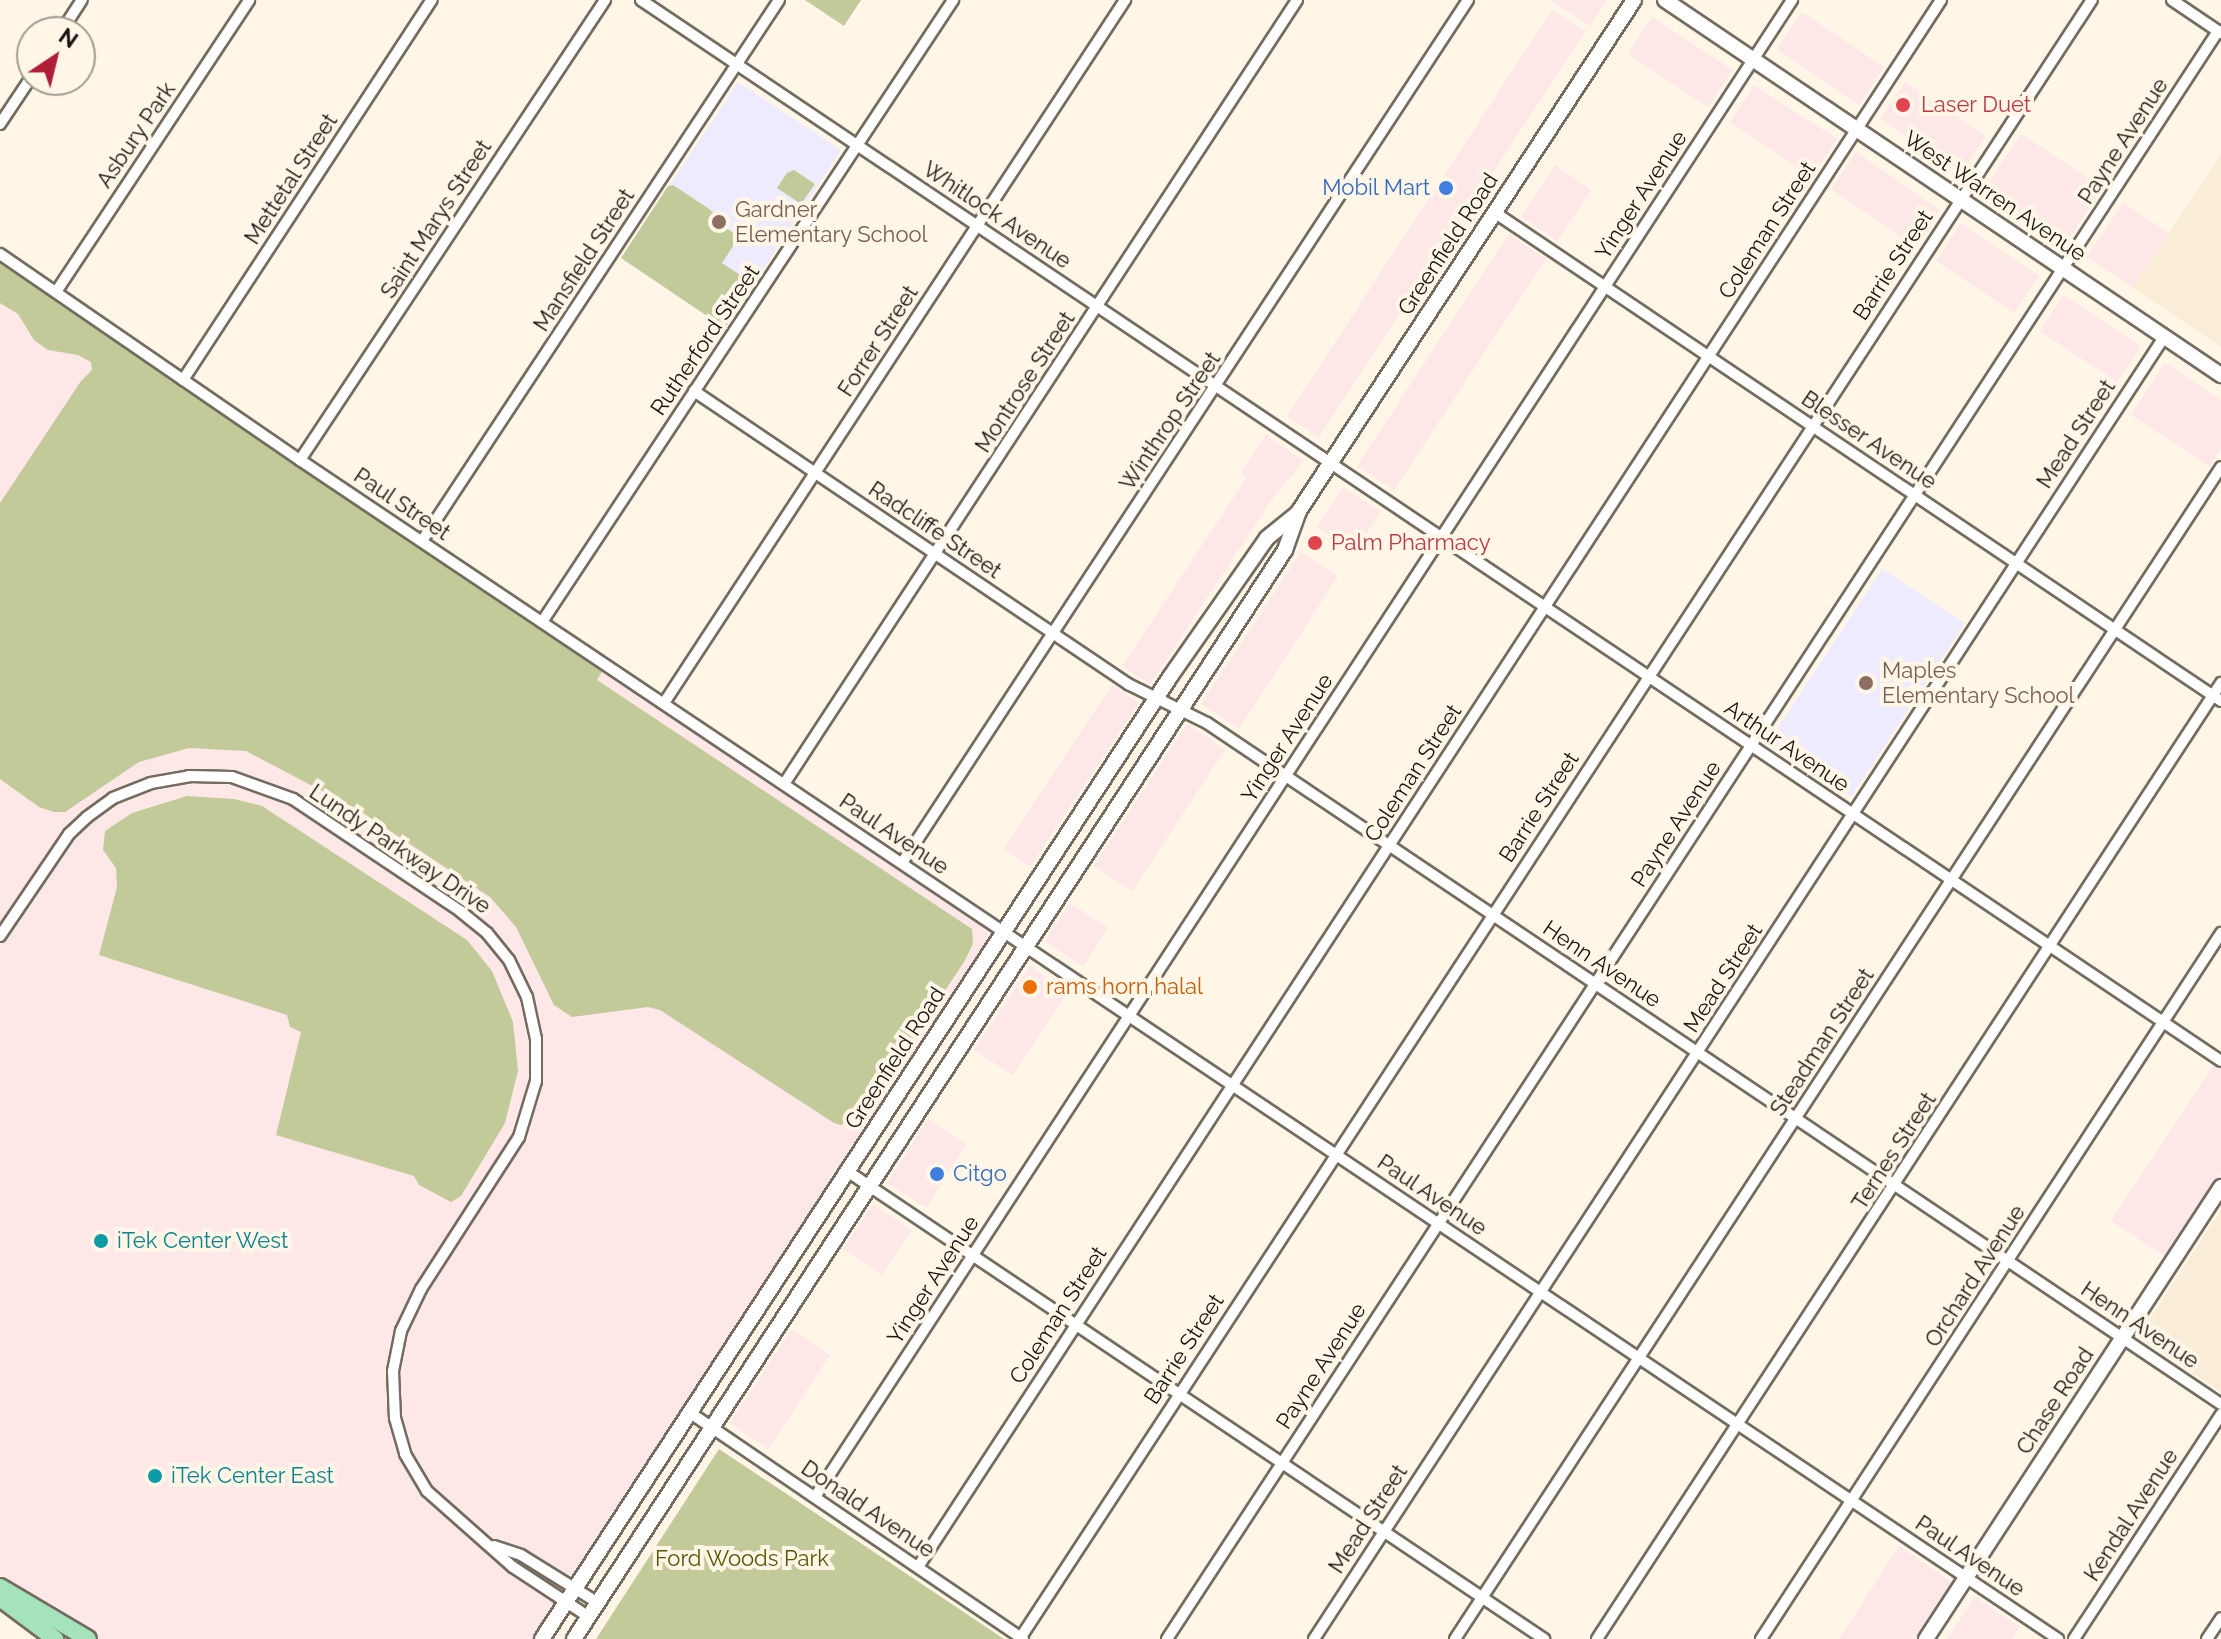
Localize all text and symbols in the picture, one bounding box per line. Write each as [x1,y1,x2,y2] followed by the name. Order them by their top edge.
[16,16,96,96] north arrow
[54,23,83,53] text: N
[2072,73,2174,209] street label: Payne Avenue
[91,77,181,193] street label: Asbury Park
[1921,92,2032,118] place label: Laser Duet
[1892,94,1914,116] marker: Laser Duet
[239,108,343,250] street label: Mettetal Street
[1589,125,1693,265] street label: Yinger Avenue
[1898,125,2092,267] street label: West Warren Avenue
[375,135,497,303] street label: Saint Marys Street
[918,156,1076,274] street label: Whitlock Avenue
[1713,156,1821,304] street label: Coleman Street
[1392,168,1504,320] street label: Greenfield Road
[1322,175,1430,201] place label: Mobil Mart
[1437,179,1455,197] marker: Mobil Mart
[528,184,640,336] street label: Mansfield Street
[735,196,928,248] place label: Gardner Elementary School
[1848,205,1938,325] street label: Barrie Street
[710,213,728,231] marker: Gardner Elementary School
[645,260,765,420] street label: Rutherford Street
[832,280,924,402] street label: Forrer Street
[970,307,1080,457] street label: Montrose Street
[1114,347,1226,495] street label: Winthrop Street
[2031,375,2121,493] street label: Mead Street
[1796,385,1942,495] street label: Blesser Avenue
[349,462,455,546] street label: Paul Street
[863,476,1007,584] street label: Radcliffe Street
[1331,530,1491,556] place label: Palm Pharmacy
[1306,534,1324,552] marker: Palm Pharmacy
[1882,657,2075,708] place label: Maples Elementary School
[1235,668,1339,808] street label: Yinger Avenue
[1857,674,1875,692] marker: Maples Elementary School
[1719,694,1855,798] street label: Arthur Avenue
[1359,699,1467,847] street label: Coleman Street
[1494,747,1584,867] street label: Barrie Street
[1625,756,1727,892] street label: Payne Avenue
[304,778,496,920] street label: Lundy Parkway Drive
[834,787,954,881] street label: Paul Avenue
[1538,915,1666,1013] street label: Henn Avenue
[1678,919,1768,1037] street label: Mead Street
[1764,963,1880,1121] street label: Steadman Street
[1046,974,1203,1000] place label: rams horn halal
[1021,978,1039,996] marker: rams horn halal
[839,982,951,1134] street label: Greenfield Road
[1846,1087,1942,1215] street label: Ternes Street
[1372,1148,1492,1242] street label: Paul Avenue
[953,1161,1007,1187] place label: Citgo
[928,1165,946,1183] marker: Citgo
[1919,1200,2031,1352] street label: Orchard Avenue
[881,1210,985,1350] street label: Yinger Avenue
[117,1228,290,1254] place label: iTek Center West
[92,1232,110,1250] marker: iTek Center West
[1004,1241,1112,1389] street label: Coleman Street
[2076,1276,2204,1374] street label: Henn Avenue
[1139,1289,1229,1409] street label: Barrie Street
[1270,1298,1372,1434] street label: Payne Avenue
[2011,1343,2099,1459] street label: Chase Road
[2078,1443,2184,1587] street label: Kendal Avenue
[796,1454,940,1564] street label: Donald Avenue
[1323,1460,1413,1578] street label: Mead Street
[171,1463,334,1489] place label: iTek Center East
[146,1467,164,1485] marker: iTek Center East
[1910,1509,2030,1603] street label: Paul Avenue
[655,1546,829,1572] park label: Ford Woods Park

